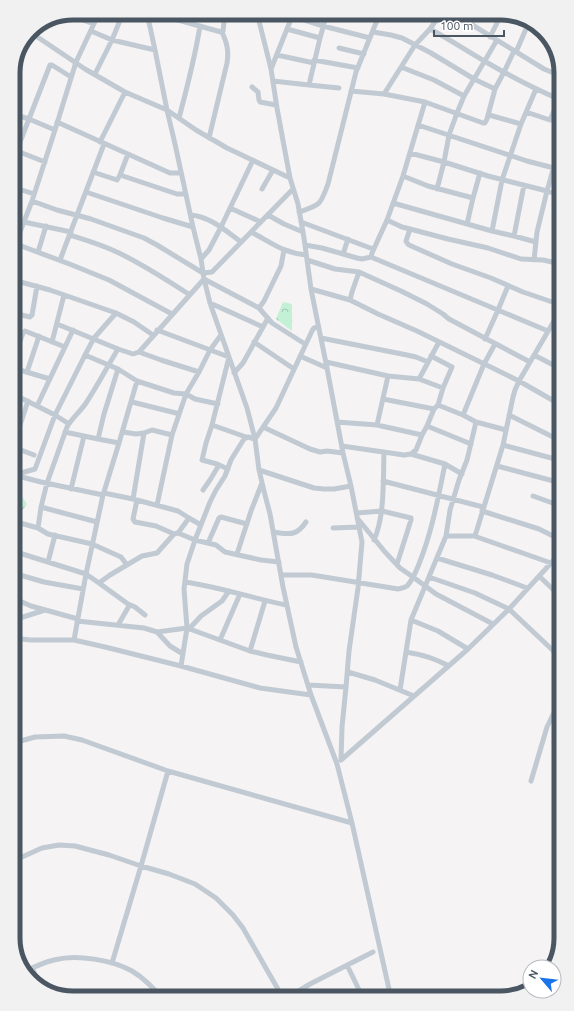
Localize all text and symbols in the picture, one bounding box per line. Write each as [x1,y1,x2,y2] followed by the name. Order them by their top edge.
[434,12,504,38] scale bar
[440,19,473,32] text: 100 m
[522,959,562,999] north arrow
[526,968,540,981] text: N

